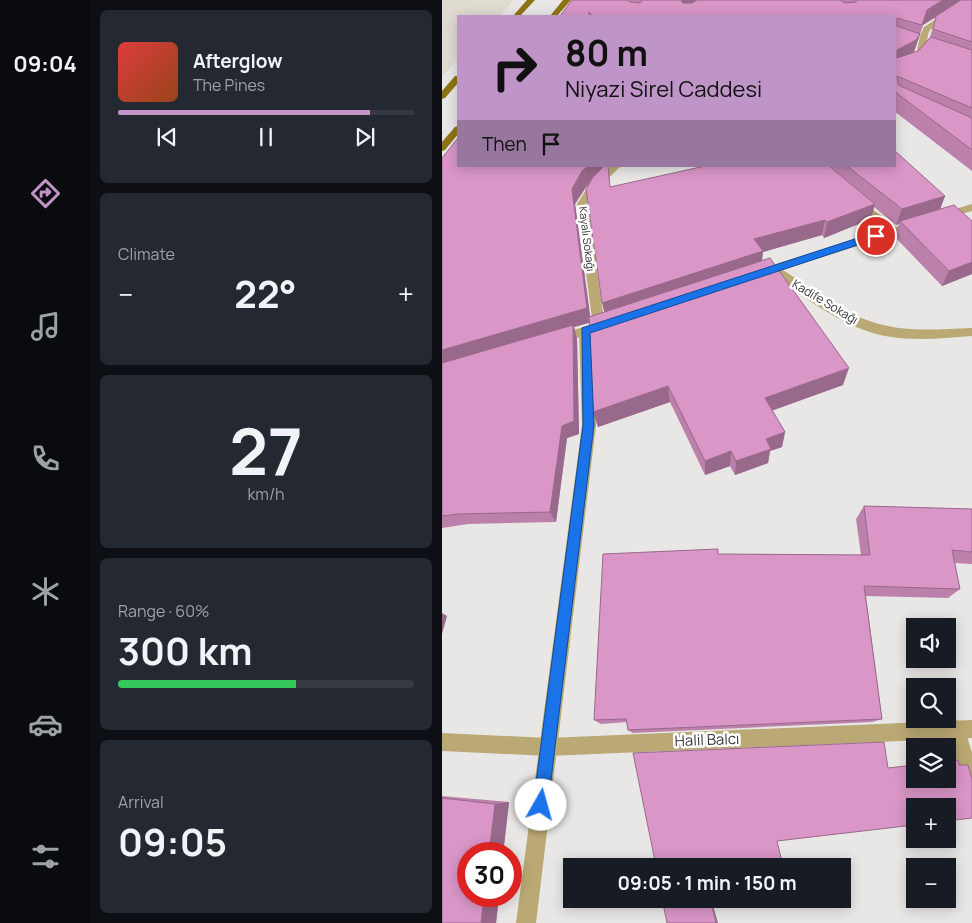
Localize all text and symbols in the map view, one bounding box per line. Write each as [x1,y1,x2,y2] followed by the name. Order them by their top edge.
[565,29,648,77] text: 80 m
[482,35,547,100] icon: right
[193,48,282,74] text: Afterglow
[13,49,77,79] text: 09:04
[193,74,265,96] text: The Pines
[565,74,762,104] text: Niyazi Sirel Caddesi
[153,123,181,151] icon: previous
[252,123,280,151] icon: pause
[351,123,379,151] icon: next
[537,130,565,158] icon: arrive
[482,131,527,157] text: Then
[28,176,63,211] icon: directions
[576,206,599,272] street label: Kayalı Sokağı
[855,215,897,257] pin
[862,222,890,250] icon: arrive
[118,243,175,265] text: Climate
[234,267,297,319] text: 22°
[118,275,133,313] text: −
[398,275,414,313] text: +
[789,275,861,328] street label: Kadife Sokağı
[28,309,63,344] icon: music
[229,406,303,495] text: 27
[28,441,63,476] icon: phone
[247,483,285,505] text: km/h
[28,574,63,609] icon: climate
[118,600,209,622] text: Range · 60%
[906,618,956,908] map controls
[906,618,956,668] button: sound
[118,624,252,676] text: 300 km
[906,678,956,728] button: search
[28,707,63,742] icon: car
[674,728,740,751] street label: Halil Balcı
[906,738,956,788] button: layers
[514,778,566,830] position arrow
[118,791,164,813] text: Arrival
[906,798,956,848] button: +
[118,815,227,867] text: 09:05
[28,839,63,874] icon: filters
[457,842,522,907] speed limit sign: 30
[906,858,956,908] button: −
[617,870,797,896] text: 09:05 · 1 min · 150 m

